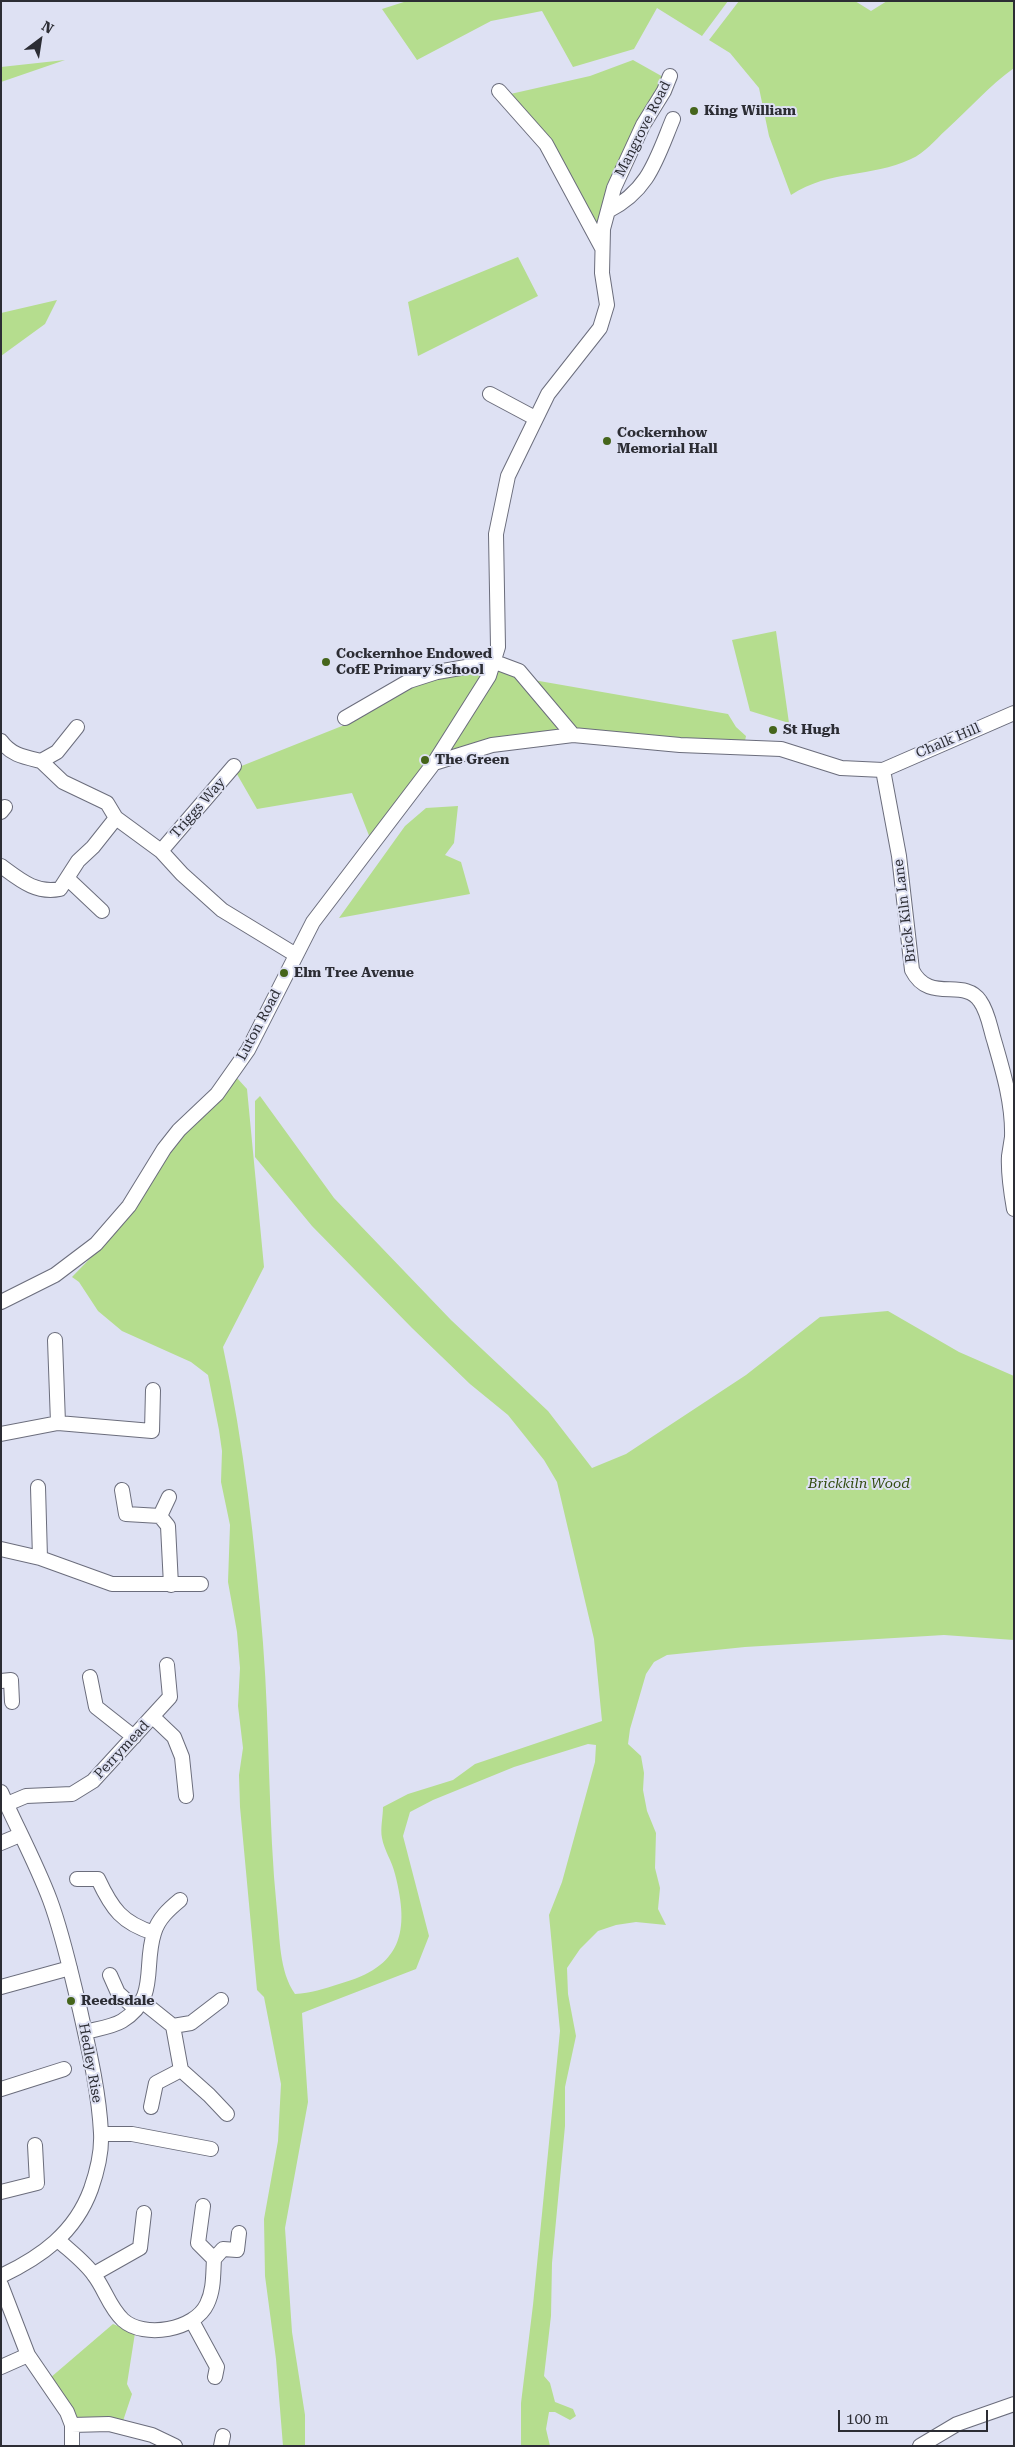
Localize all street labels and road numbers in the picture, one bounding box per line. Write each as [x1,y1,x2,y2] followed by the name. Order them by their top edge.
[612,78,674,180] street label: Mangrove Road
[913,720,983,762] street label: Chalk Hill
[167,774,229,842] street label: Triggs Way
[890,858,920,964] street label: Brick Kiln Lane
[233,987,285,1063] street label: Luton Road
[91,1717,153,1783] street label: Perrymead
[75,2022,105,2104] street label: Hedley Rise

